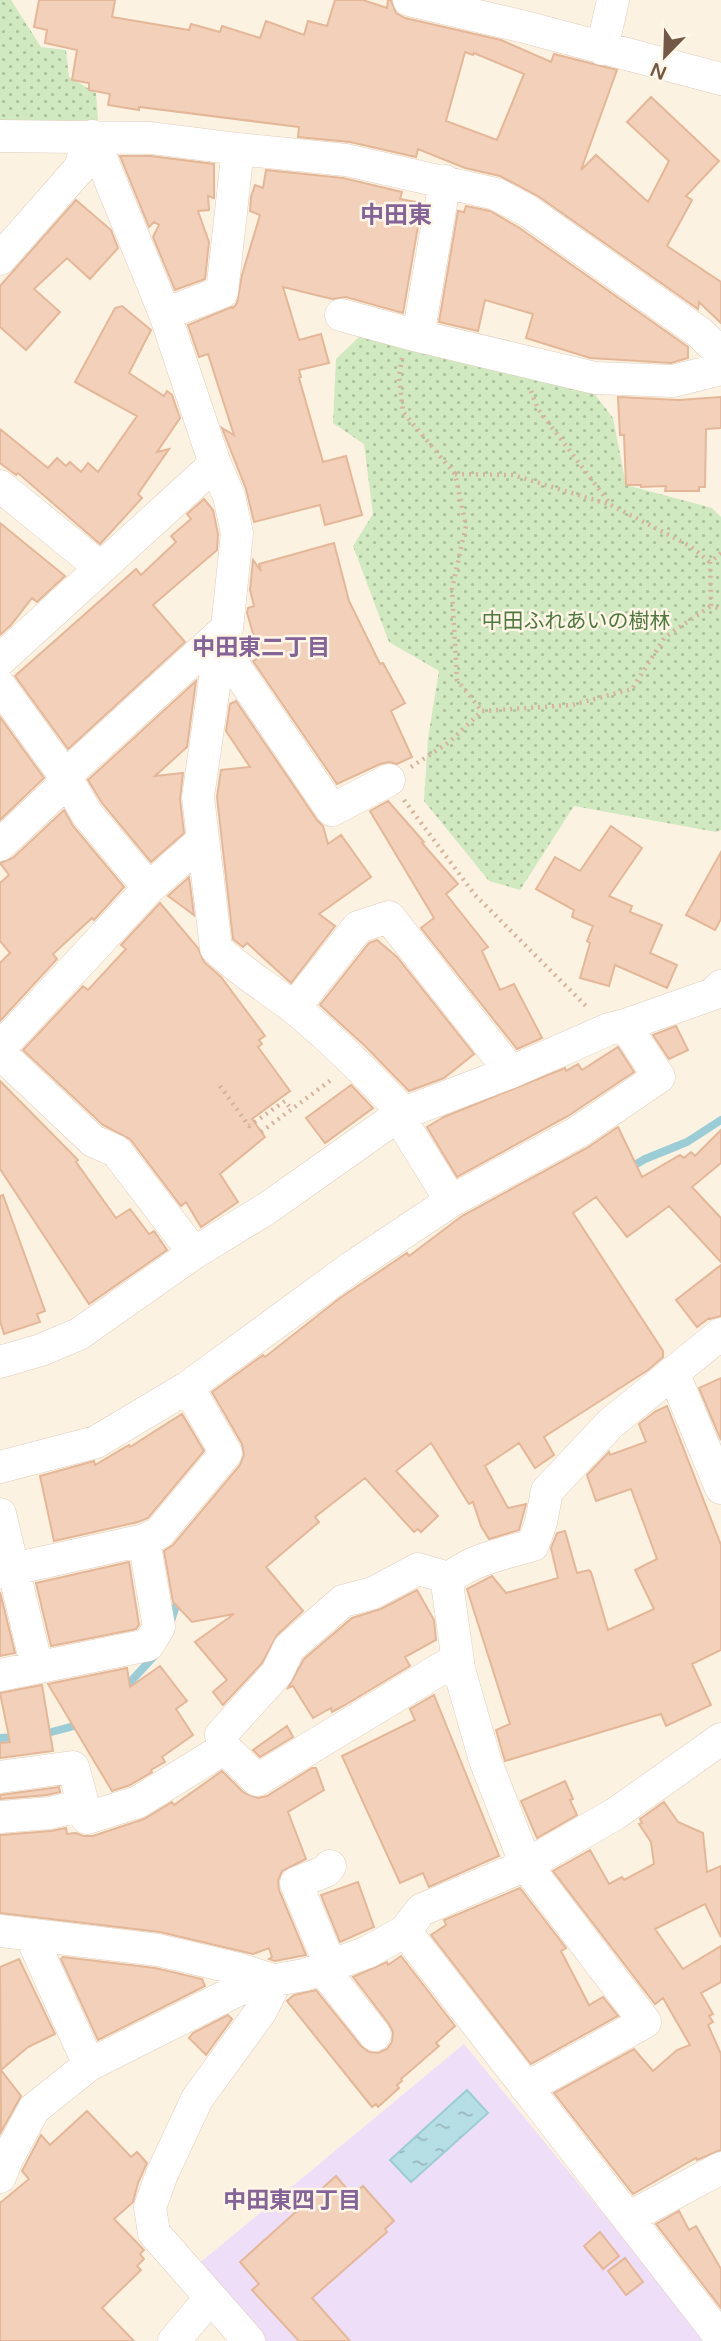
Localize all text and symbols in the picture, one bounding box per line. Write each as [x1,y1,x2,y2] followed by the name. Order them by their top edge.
[630,21,700,91] north arrow
[647,58,670,84] text: N
[360,201,432,230] district label: 中田東
[482,609,671,634] park label: 中田ふれあいの樹林
[192,634,330,662] district label: 中田東二丁目
[223,2187,361,2215] district label: 中田東四丁目

